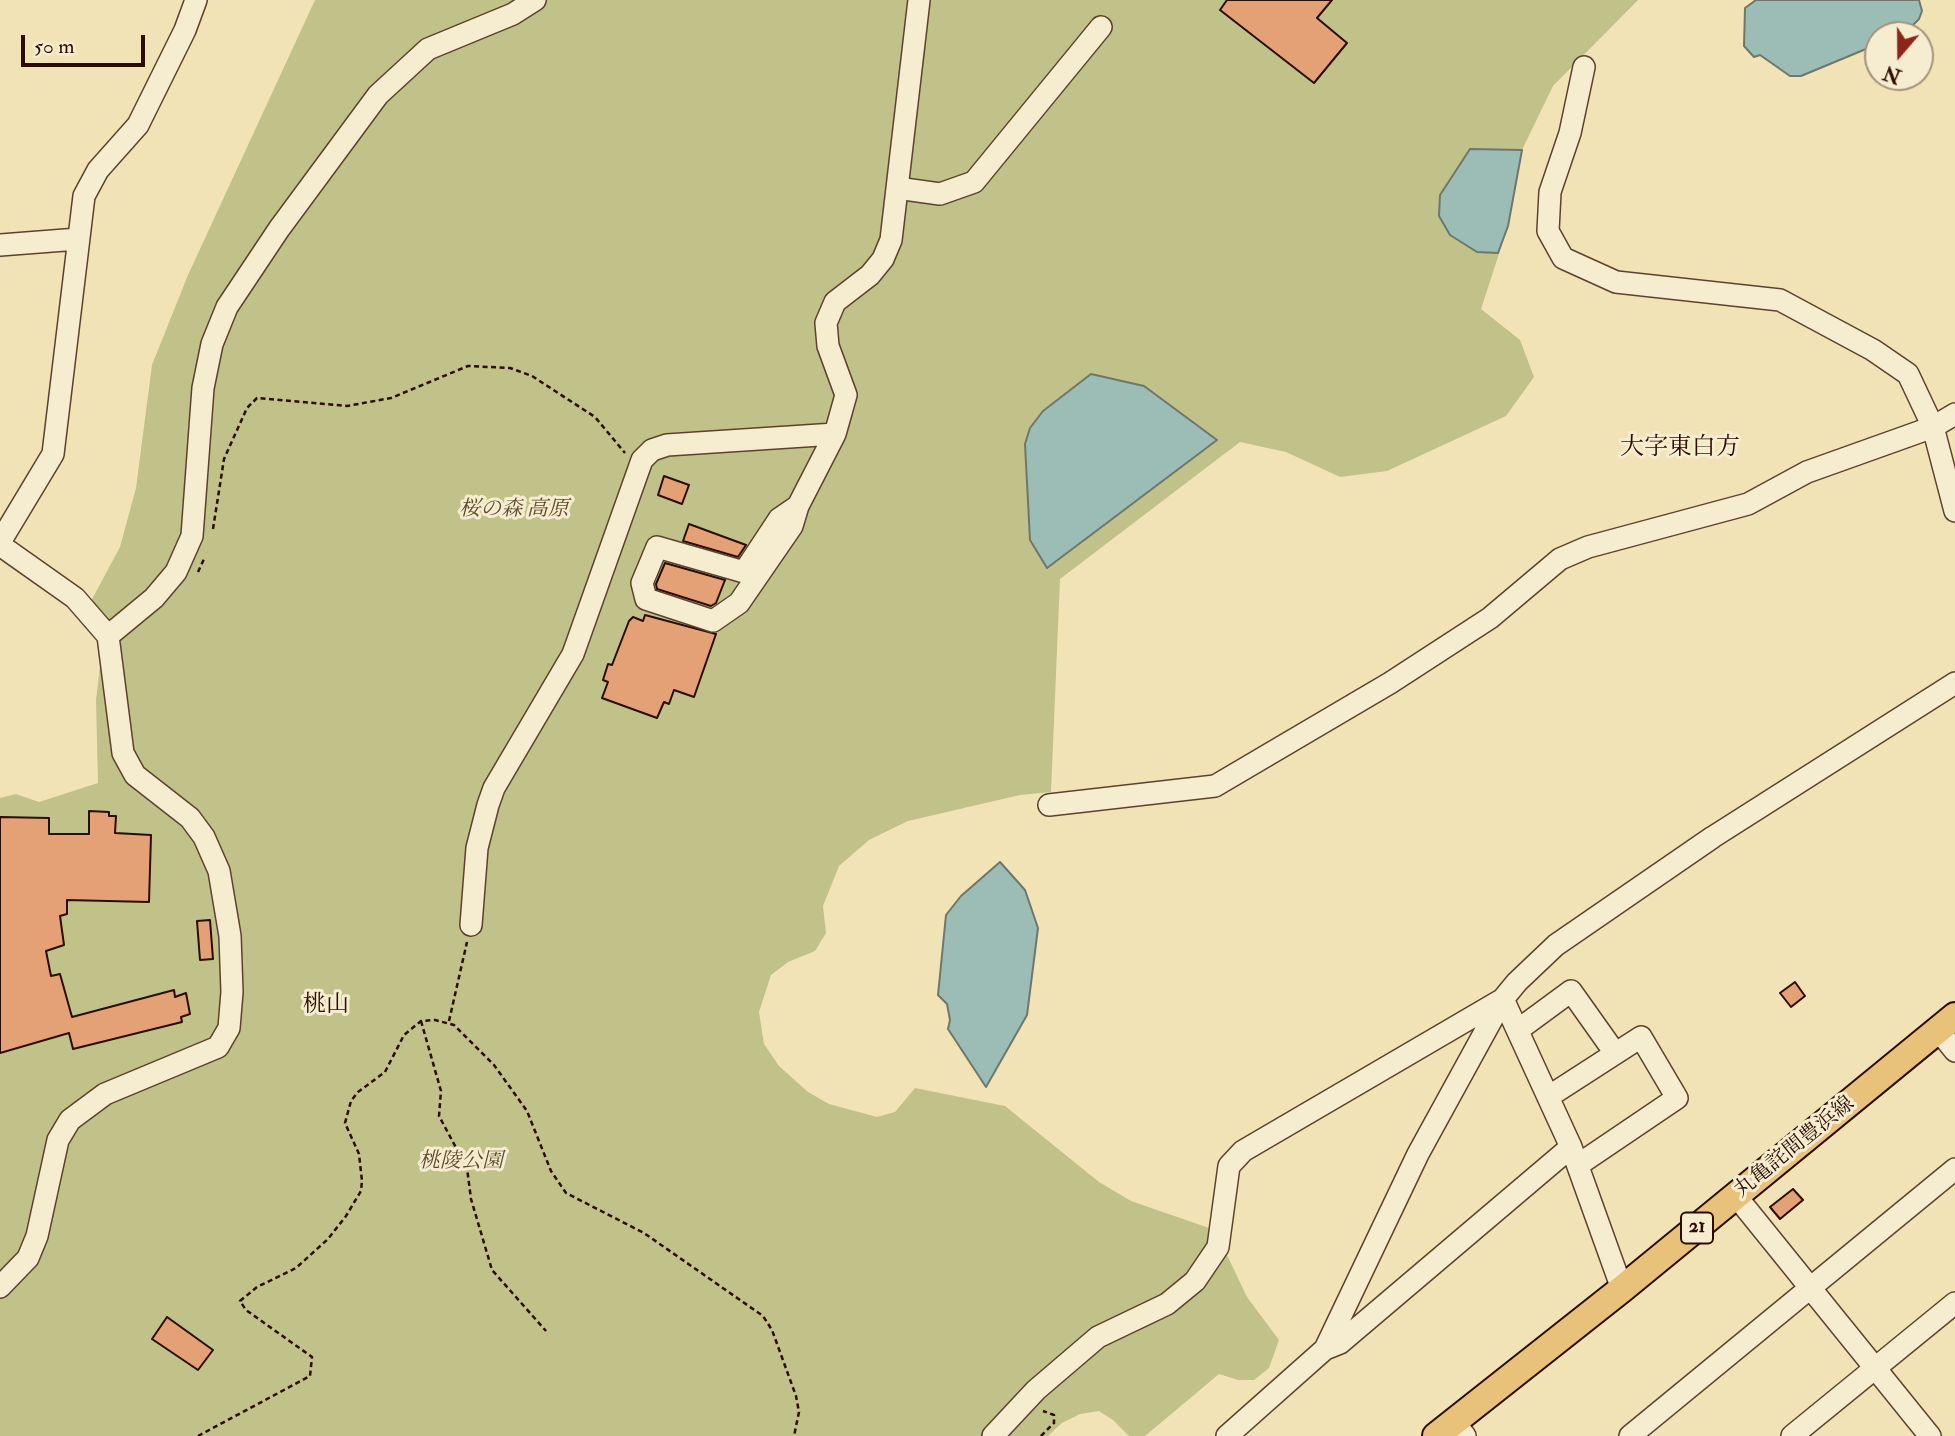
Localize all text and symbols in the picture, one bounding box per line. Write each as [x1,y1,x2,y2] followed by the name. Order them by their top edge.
[24,21,149,65] scale bar
[1864,21,1934,91] north arrow
[34,33,75,60] text: 50 m
[1880,60,1905,88] text: N
[1620,435,1740,463] district label: 大字東白方
[459,497,569,523] park label: 桜の森 高原
[303,992,349,1020] district label: 桃山
[1730,1092,1860,1204] street label: 丸亀詫間豊浜線
[419,1149,503,1175] park label: 桃陵公園
[1681,1212,1713,1244] road number: 21

